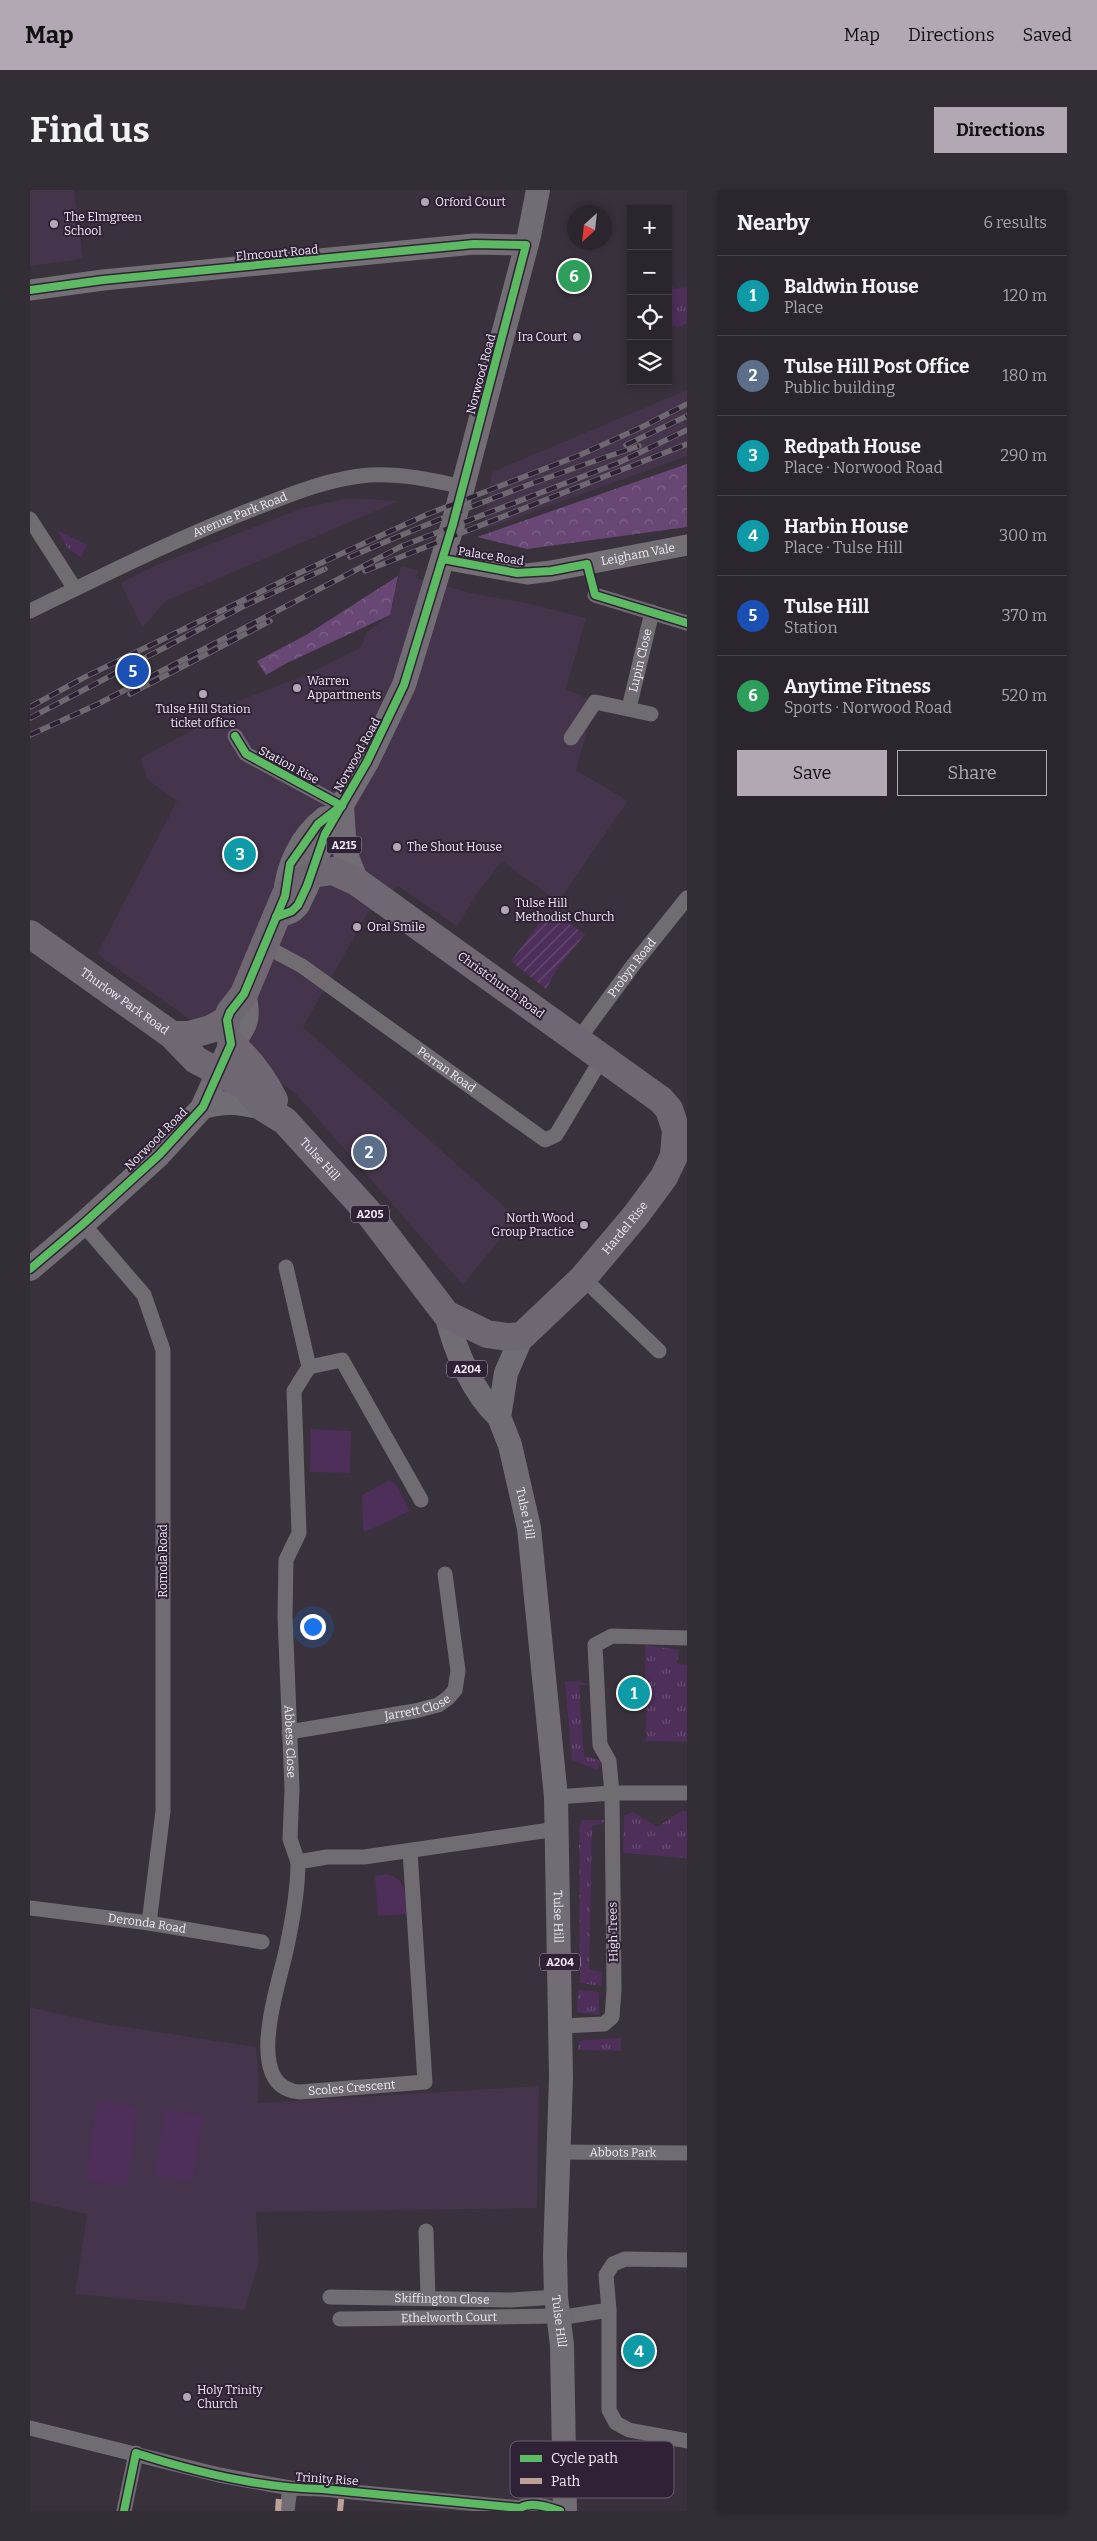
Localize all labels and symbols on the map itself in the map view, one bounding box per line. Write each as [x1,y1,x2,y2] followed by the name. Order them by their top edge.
[435,195,506,209] place label: Orford Court
[419,196,431,208] marker: Orford Court
[567,205,612,250] north arrow
[64,210,142,238] place label: The Elmgreen School
[48,218,60,230] marker: The Elmgreen School
[235,242,319,264] street label: Elmcourt Road
[558,257,590,295] pin: 6
[517,330,568,344] place label: Ira Court
[571,331,583,343] marker: Ira Court
[464,332,498,416] street label: Norwood Road
[190,489,289,540] street label: Avenue Park Road
[600,540,676,568] street label: Leigham Vale
[457,544,525,568] street label: Palace Road
[626,627,655,693] street label: Lupin Close
[117,652,149,690] pin: 5
[307,674,382,702] place label: Warren Appartments
[291,682,303,694] marker: Warren Appartments
[197,688,209,700] marker: Tulse Hill Station ticket office
[155,702,251,730] place label: Tulse Hill Station ticket office
[331,716,383,794] street label: Norwood Road
[256,743,322,787] street label: Station Rise
[224,835,256,873] pin: 3
[326,836,362,854] road number: A215
[407,840,502,854] place label: The Shout House
[391,841,403,853] marker: The Shout House
[515,896,615,924] place label: Tulse Hill Methodist Church
[499,904,511,916] marker: Tulse Hill Methodist Church
[367,920,425,934] place label: Oral Smile
[351,921,363,933] marker: Oral Smile
[605,936,659,1000] street label: Probyn Road
[455,949,547,1021] street label: Christchurch Road
[78,965,171,1037] street label: Thurlow Park Road
[415,1044,478,1095] street label: Perran Road
[122,1105,190,1173] street label: Norwood Road
[353,1133,385,1171] pin: 2
[297,1135,343,1184] street label: Tulse Hill
[599,1199,651,1257] street label: Hardel Rise
[351,1206,389,1222] road number: A205
[491,1211,574,1239] place label: North Wood Group Practice
[578,1219,590,1231] marker: North Wood Group Practice
[447,1360,487,1378] road number: A204
[513,1486,537,1540] street label: Tulse Hill
[156,1524,170,1598] street label: Romola Road
[300,1614,326,1640] your location
[618,1674,650,1712] pin: 1
[382,1691,453,1723] street label: Jarrett Close
[282,1705,299,1778] street label: Abbess Close
[551,1890,566,1943] street label: Tulse Hill
[605,1902,621,1962] street label: High Trees
[107,1911,187,1936] street label: Deronda Road
[540,1954,580,1970] road number: A204
[308,2077,396,2098] street label: Scoles Crescent
[589,2145,657,2160] street label: Abbots Park
[394,2291,490,2307] street label: Skiffington Close
[549,2294,569,2348] street label: Tulse Hill
[401,2310,498,2325] street label: Ethelworth Court
[623,2332,655,2370] pin: 4
[197,2383,263,2411] place label: Holy Trinity Church
[181,2391,193,2403] marker: Holy Trinity Church
[510,2441,674,2498] legend
[551,2450,618,2467] text: Cycle path
[295,2470,359,2488] street label: Trinity Rise
[551,2473,581,2490] text: Path

